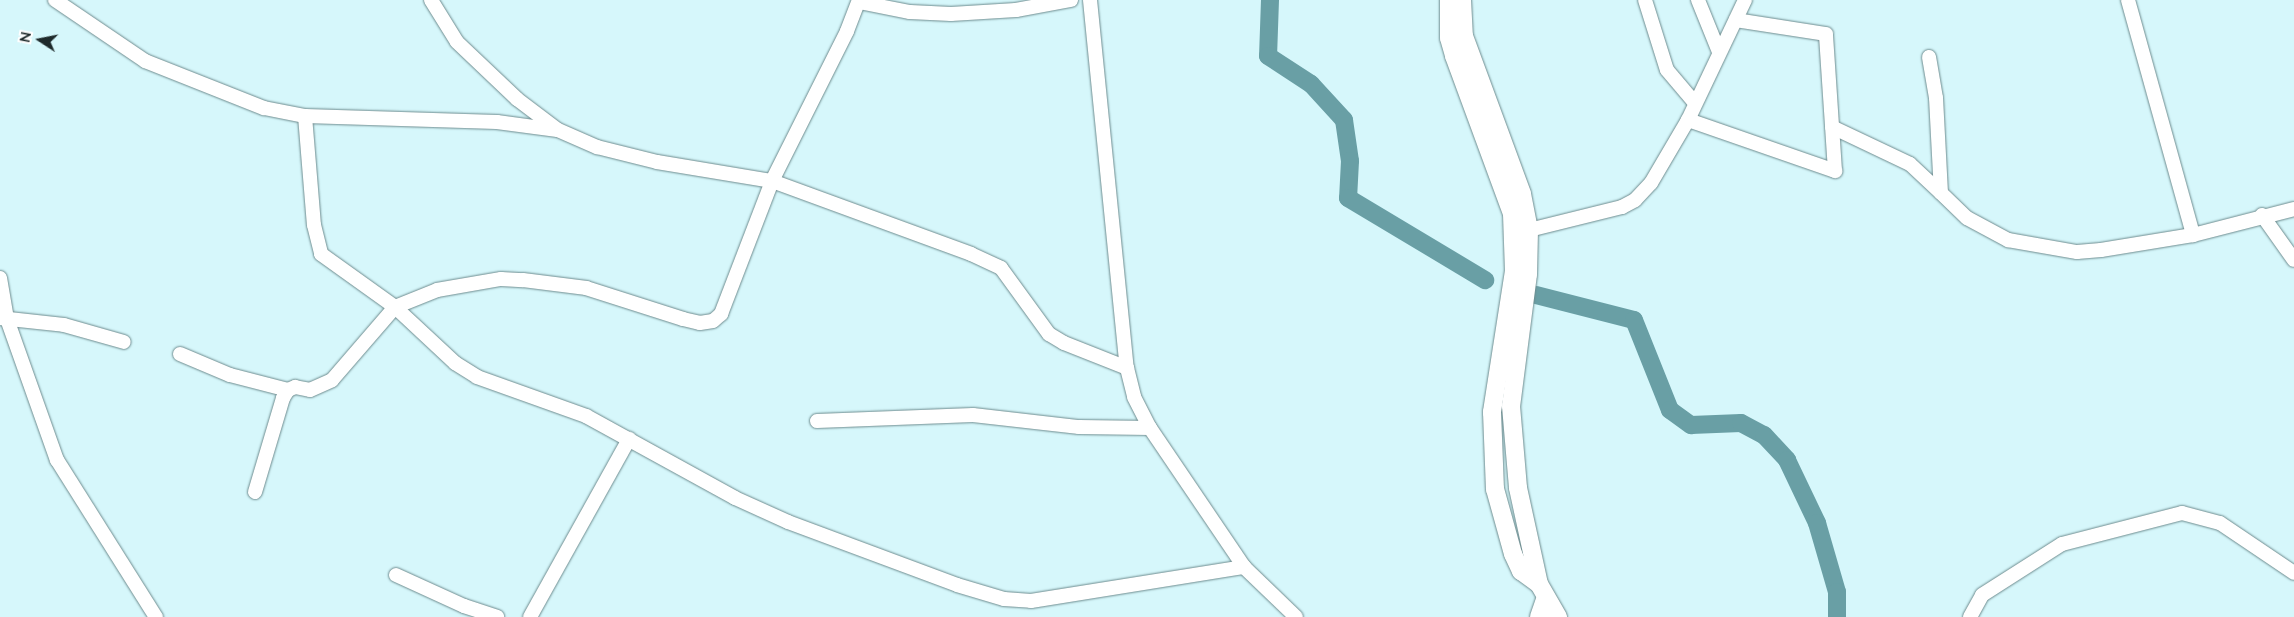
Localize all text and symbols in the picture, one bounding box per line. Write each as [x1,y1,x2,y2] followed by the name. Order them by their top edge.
[15,15,65,65] north arrow
[15,30,35,44] text: N

